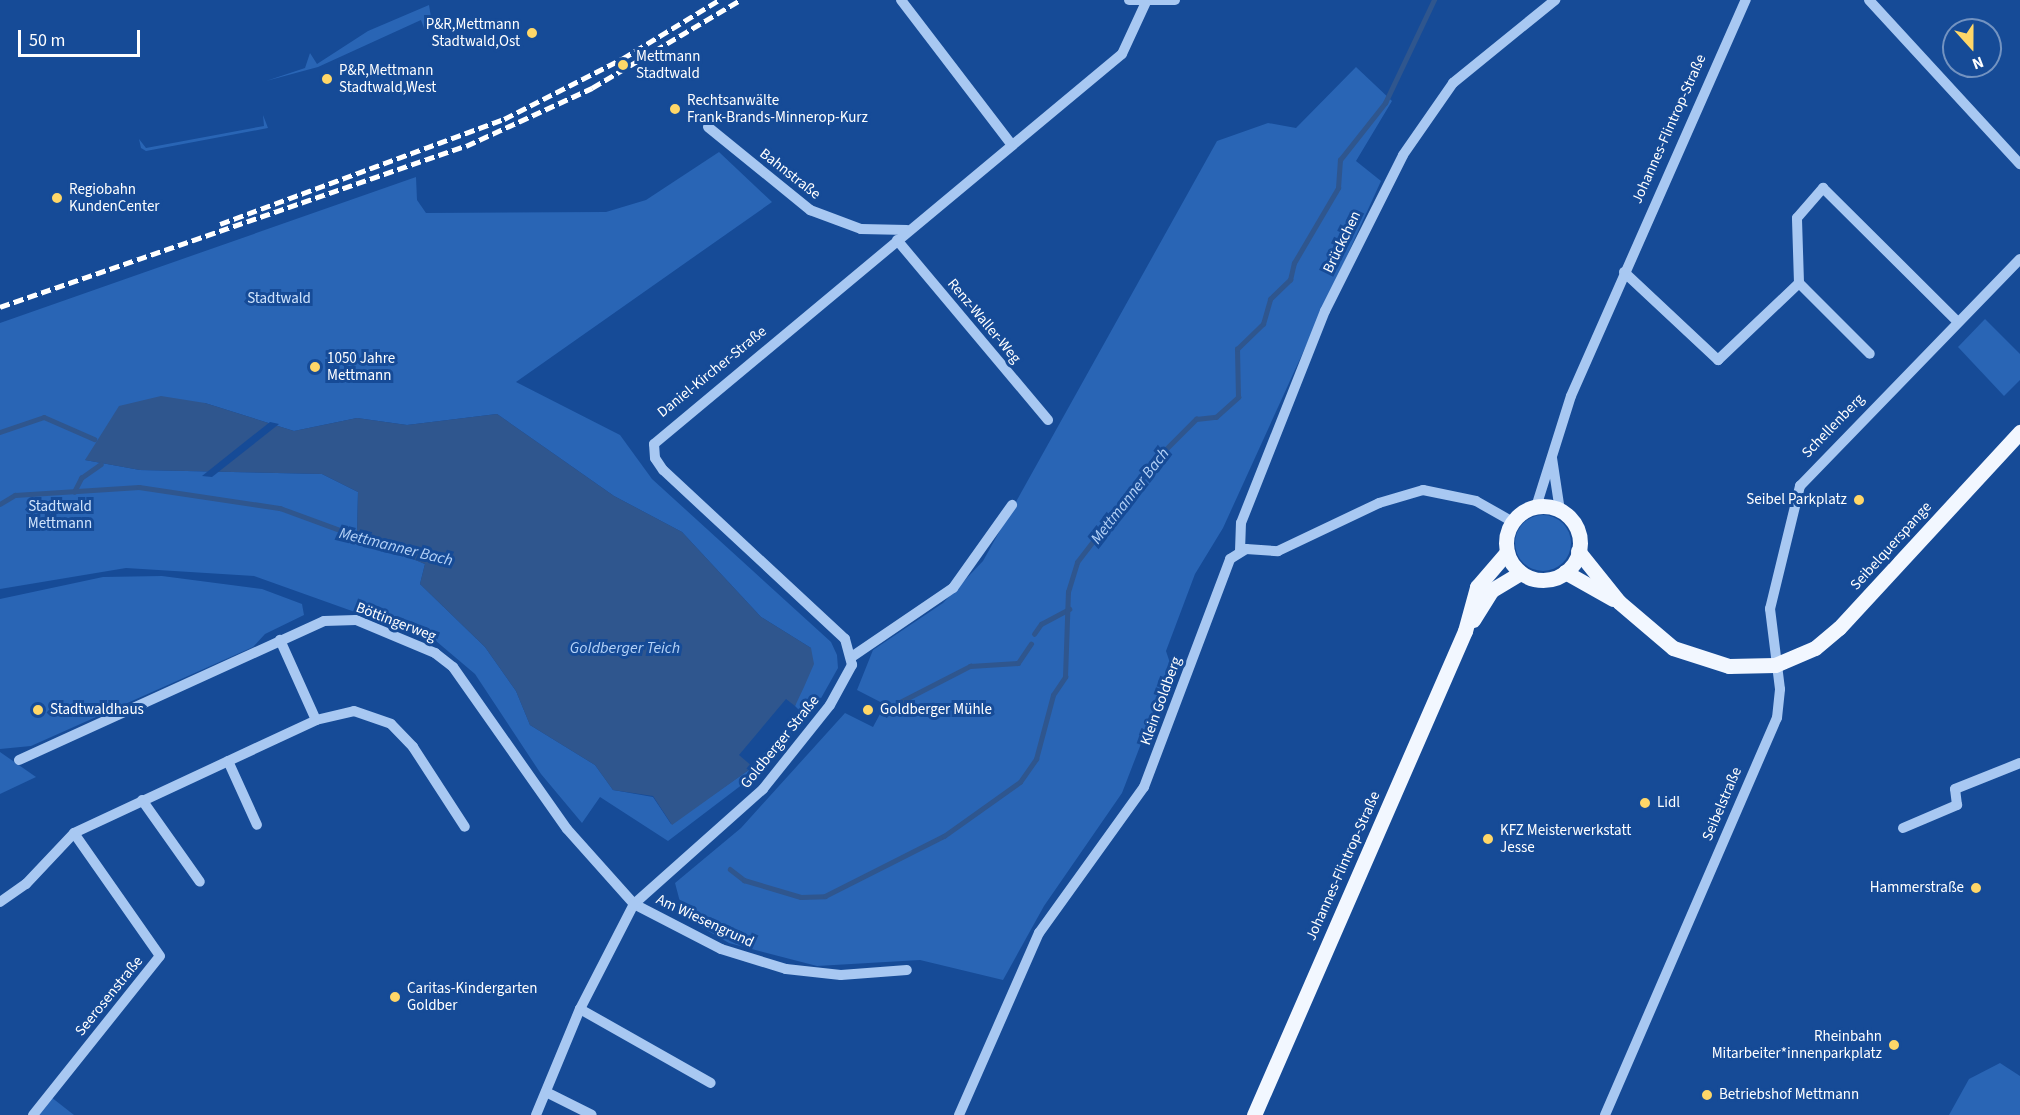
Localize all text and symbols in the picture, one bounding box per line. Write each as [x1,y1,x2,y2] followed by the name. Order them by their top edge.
[426,15,520,50] place label: P&R,Mettmann Stadtwald,Ost
[21,18,142,56] scale bar
[1942,18,2002,78] north arrow
[525,26,539,40] marker: P&R,Mettmann Stadtwald,Ost
[29,28,65,53] text: 50 m
[636,47,700,82] place label: Mettmann Stadtwald
[1969,51,1987,75] text: N
[1628,52,1710,206] street label: Johannes-Flintrop-Straße
[614,56,632,74] marker: Mettmann Stadtwald
[339,61,436,96] place label: P&R,Mettmann Stadtwald,West
[320,72,334,86] marker: P&R,Mettmann Stadtwald,West
[687,91,868,126] place label: Rechtsanwälte Frank-Brands-Minnerop-Kurz
[668,102,682,116] marker: Rechtsanwälte Frank-Brands-Minnerop-Kurz
[756,145,824,203] street label: Bahnstraße
[69,180,160,215] place label: Regiobahn KundenCenter
[50,191,64,205] marker: Regiobahn KundenCenter
[1319,208,1365,276] street label: Brückchen
[943,275,1025,367] street label: Renz-Waller-Weg
[247,290,311,308] park label: Stadtwald
[654,323,770,421] street label: Daniel-Kircher-Straße
[327,349,395,384] place label: 1050 Jahre Mettmann
[308,360,322,374] marker: 1050 Jahre Mettmann
[1798,390,1868,462] street label: Schellenberg
[1087,444,1173,548] water label: Mettmanner Bach
[1746,491,1847,509] place label: Seibel Parkplatz
[1852,493,1866,507] marker: Seibel Parkplatz
[28,497,92,532] park label: Stadtwald Mettmann
[1847,498,1935,594] street label: Seibelquerspange
[337,524,455,570] water label: Mettmanner Bach
[353,598,439,646] street label: Böttingerweg
[570,638,680,658] water label: Goldberger Teich
[1137,654,1185,748] street label: Klein Goldberg
[737,692,823,792] street label: Goldberger Straße
[50,701,144,719] place label: Stadtwaldhaus
[880,701,992,719] place label: Goldberger Mühle
[31,703,45,717] marker: Stadtwaldhaus
[861,703,875,717] marker: Goldberger Mühle
[1698,764,1746,844] street label: Seibelstraße
[1302,789,1384,943] street label: Johannes-Flintrop-Straße
[1657,794,1680,812] place label: Lidl
[1638,796,1652,810] marker: Lidl
[1500,821,1631,856] place label: KFZ Meisterwerkstatt Jesse
[1481,832,1495,846] marker: KFZ Meisterwerkstatt Jesse
[1870,879,1964,897] place label: Hammerstraße
[1969,881,1983,895] marker: Hammerstraße
[653,890,757,952] street label: Am Wiesengrund
[71,952,147,1040] street label: Seerosenstraße
[407,979,537,1014] place label: Caritas-Kindergarten Goldber
[388,990,402,1004] marker: Caritas-Kindergarten Goldber
[1712,1027,1882,1062] place label: Rheinbahn Mitarbeiter*innenparkplatz
[1887,1038,1901,1052] marker: Rheinbahn Mitarbeiter*innenparkplatz
[1719,1086,1859,1104] place label: Betriebshof Mettmann
[1700,1088,1714,1102] marker: Betriebshof Mettmann

